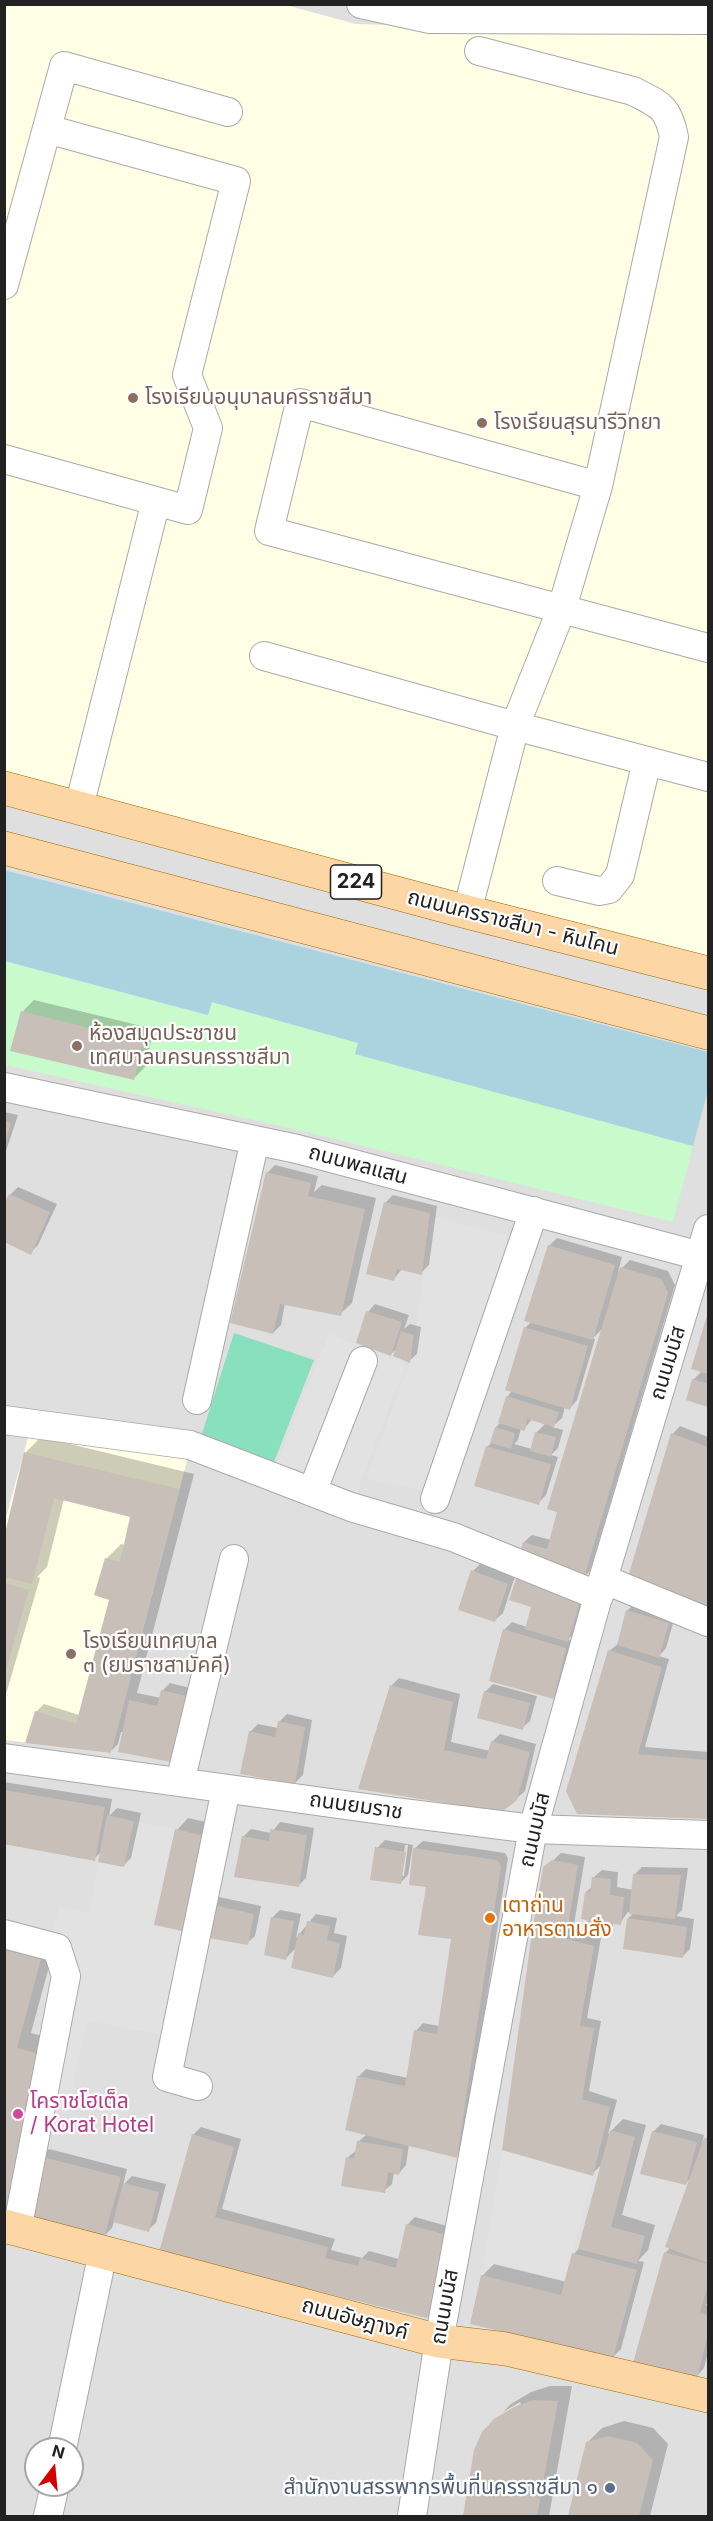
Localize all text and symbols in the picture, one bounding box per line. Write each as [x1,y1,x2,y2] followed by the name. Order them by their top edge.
[145,385,372,411] place label: โรงเรียนอนุบาลนครราชสีมา
[126,391,140,405] marker: โรงเรียนอนุบาลนครราชสีมา
[494,410,661,436] place label: โรงเรียนสุรนารีวิทยา
[475,416,489,430] marker: โรงเรียนสุรนารีวิทยา
[330,865,382,899] road number: 224
[405,885,621,961] street label: ถนนนครราชสีมา - หินโคน
[89,1021,290,1071] place label: ห้องสมุดประชาชน เทศบาลนครนครราชสีมา
[70,1039,84,1053] marker: ห้องสมุดประชาชน เทศบาลนครนครราชสีมา
[306,1140,410,1190] street label: ถนนพลแสน
[645,1323,691,1403] street label: ถนนมนัส
[83,1629,231,1679] place label: โรงเรียนเทศบาล ๓ (ยมราชสามัคคี)
[64,1647,78,1661] marker: โรงเรียนเทศบาล ๓ (ยมราชสามัคคี)
[308,1787,404,1825] street label: ถนนยมราช
[514,1790,556,1870] street label: ถนนมนัส
[502,1893,612,1943] place label: เตาถ่าน อาหารตามสั่ง
[483,1911,497,1925] marker: เตาถ่าน อาหารตามสั่ง
[30,2089,154,2139] place label: โคราชโฮเต็ล / Korat Hotel
[11,2107,25,2121] marker: โคราชโฮเต็ล / Korat Hotel
[426,2267,464,2347] street label: ถนนมนัส
[299,2293,411,2345] street label: ถนนอัษฎางค์
[24,2437,84,2497] north arrow
[50,2440,67,2463] text: N
[283,2475,598,2501] place label: สำนักงานสรรพากรพื้นที่นครราชสีมา ๑
[603,2481,617,2495] marker: สำนักงานสรรพากรพื้นที่นครราชสีมา ๑

